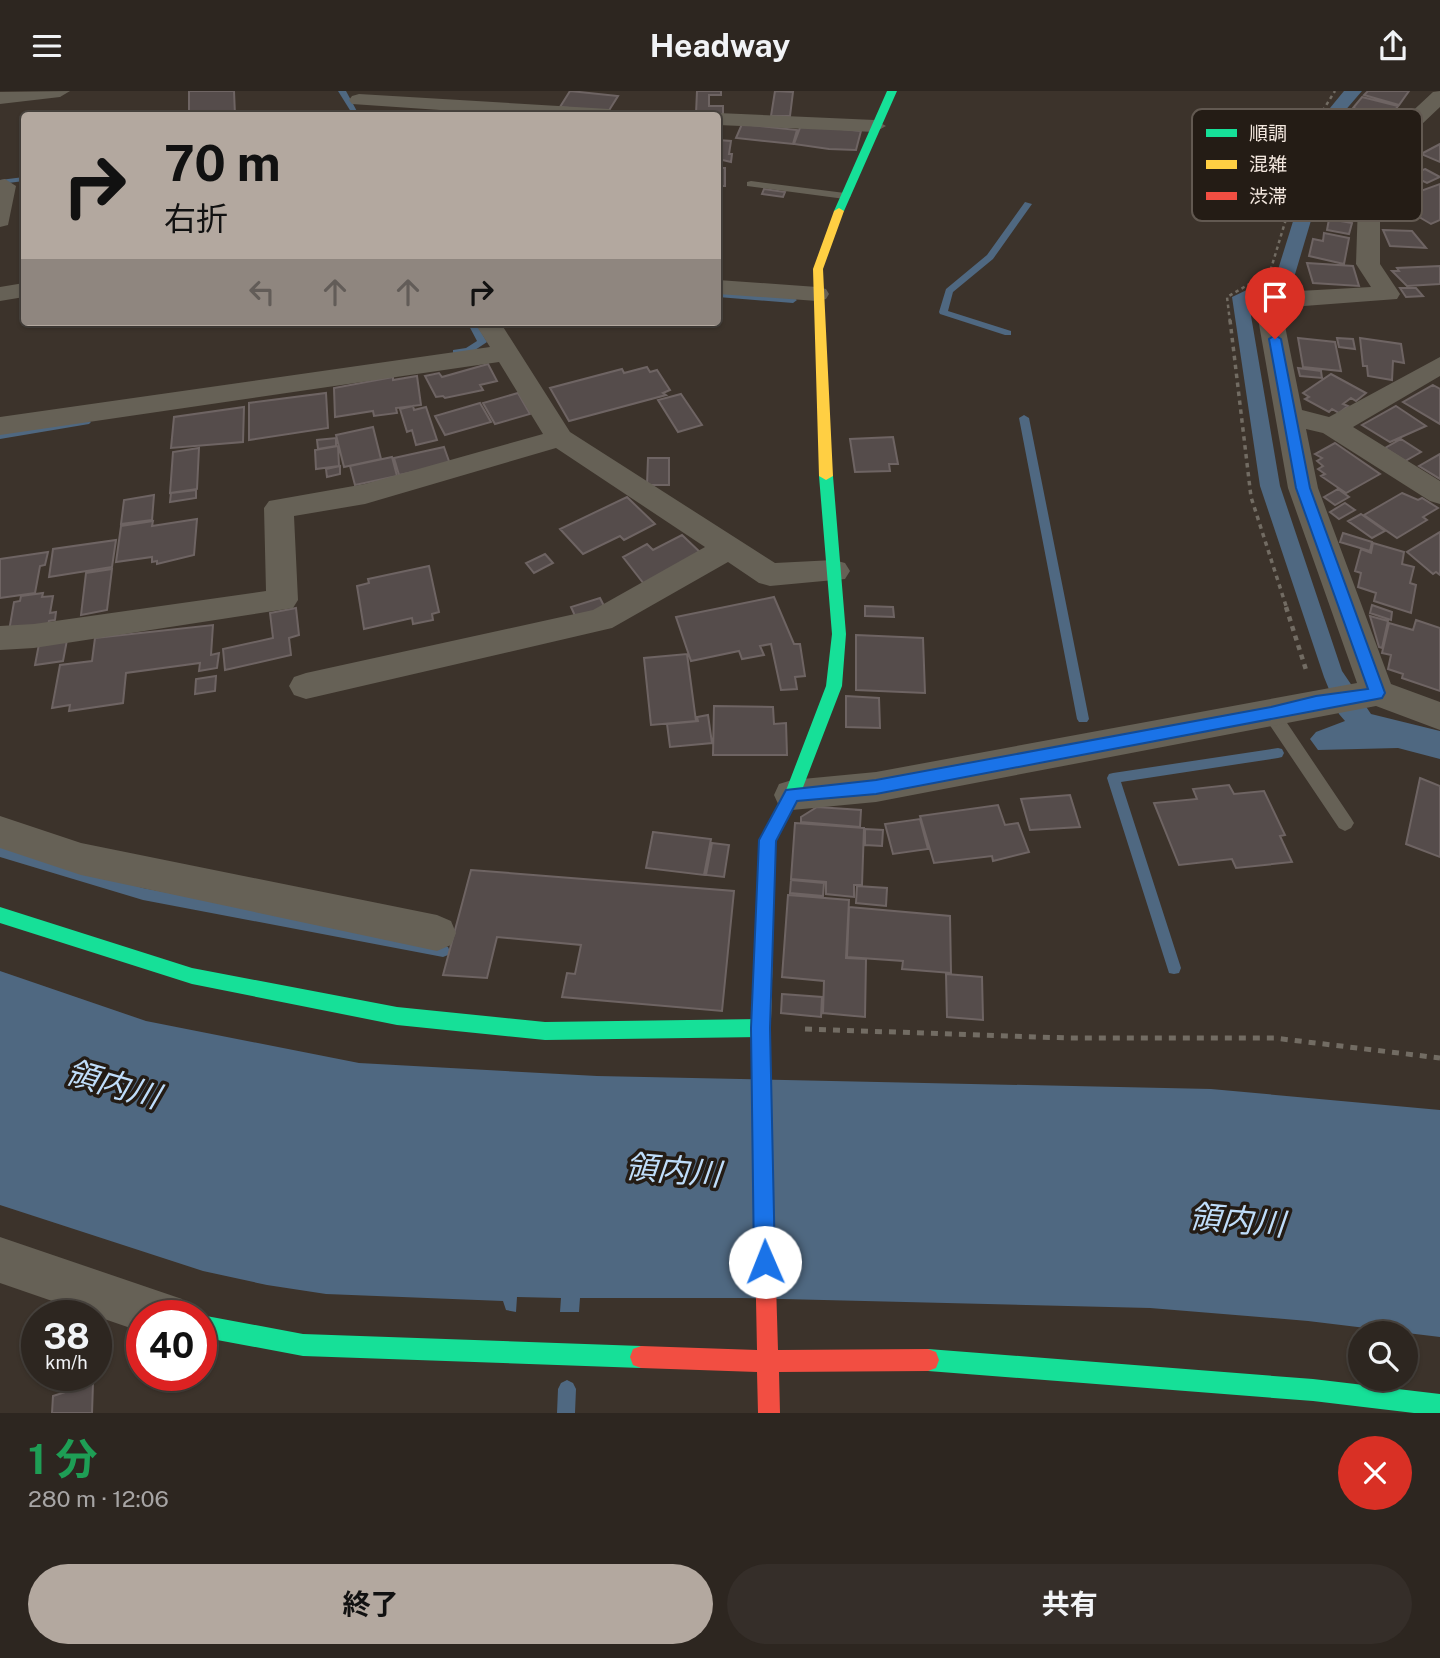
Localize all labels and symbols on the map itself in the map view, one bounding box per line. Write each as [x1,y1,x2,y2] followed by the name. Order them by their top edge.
[1192,109,1422,221] legend
[1249,122,1287,144] text: 順調
[1249,153,1287,175] text: 混雑
[1249,185,1287,207] text: 渋滞
[1245,267,1305,339] pin
[62,1053,167,1116] water label: 領内川
[624,1147,725,1193] water label: 領内川
[1188,1197,1289,1243] water label: 領内川
[728,1225,802,1299] position arrow
[126,1300,217,1391] speed limit sign: 40

